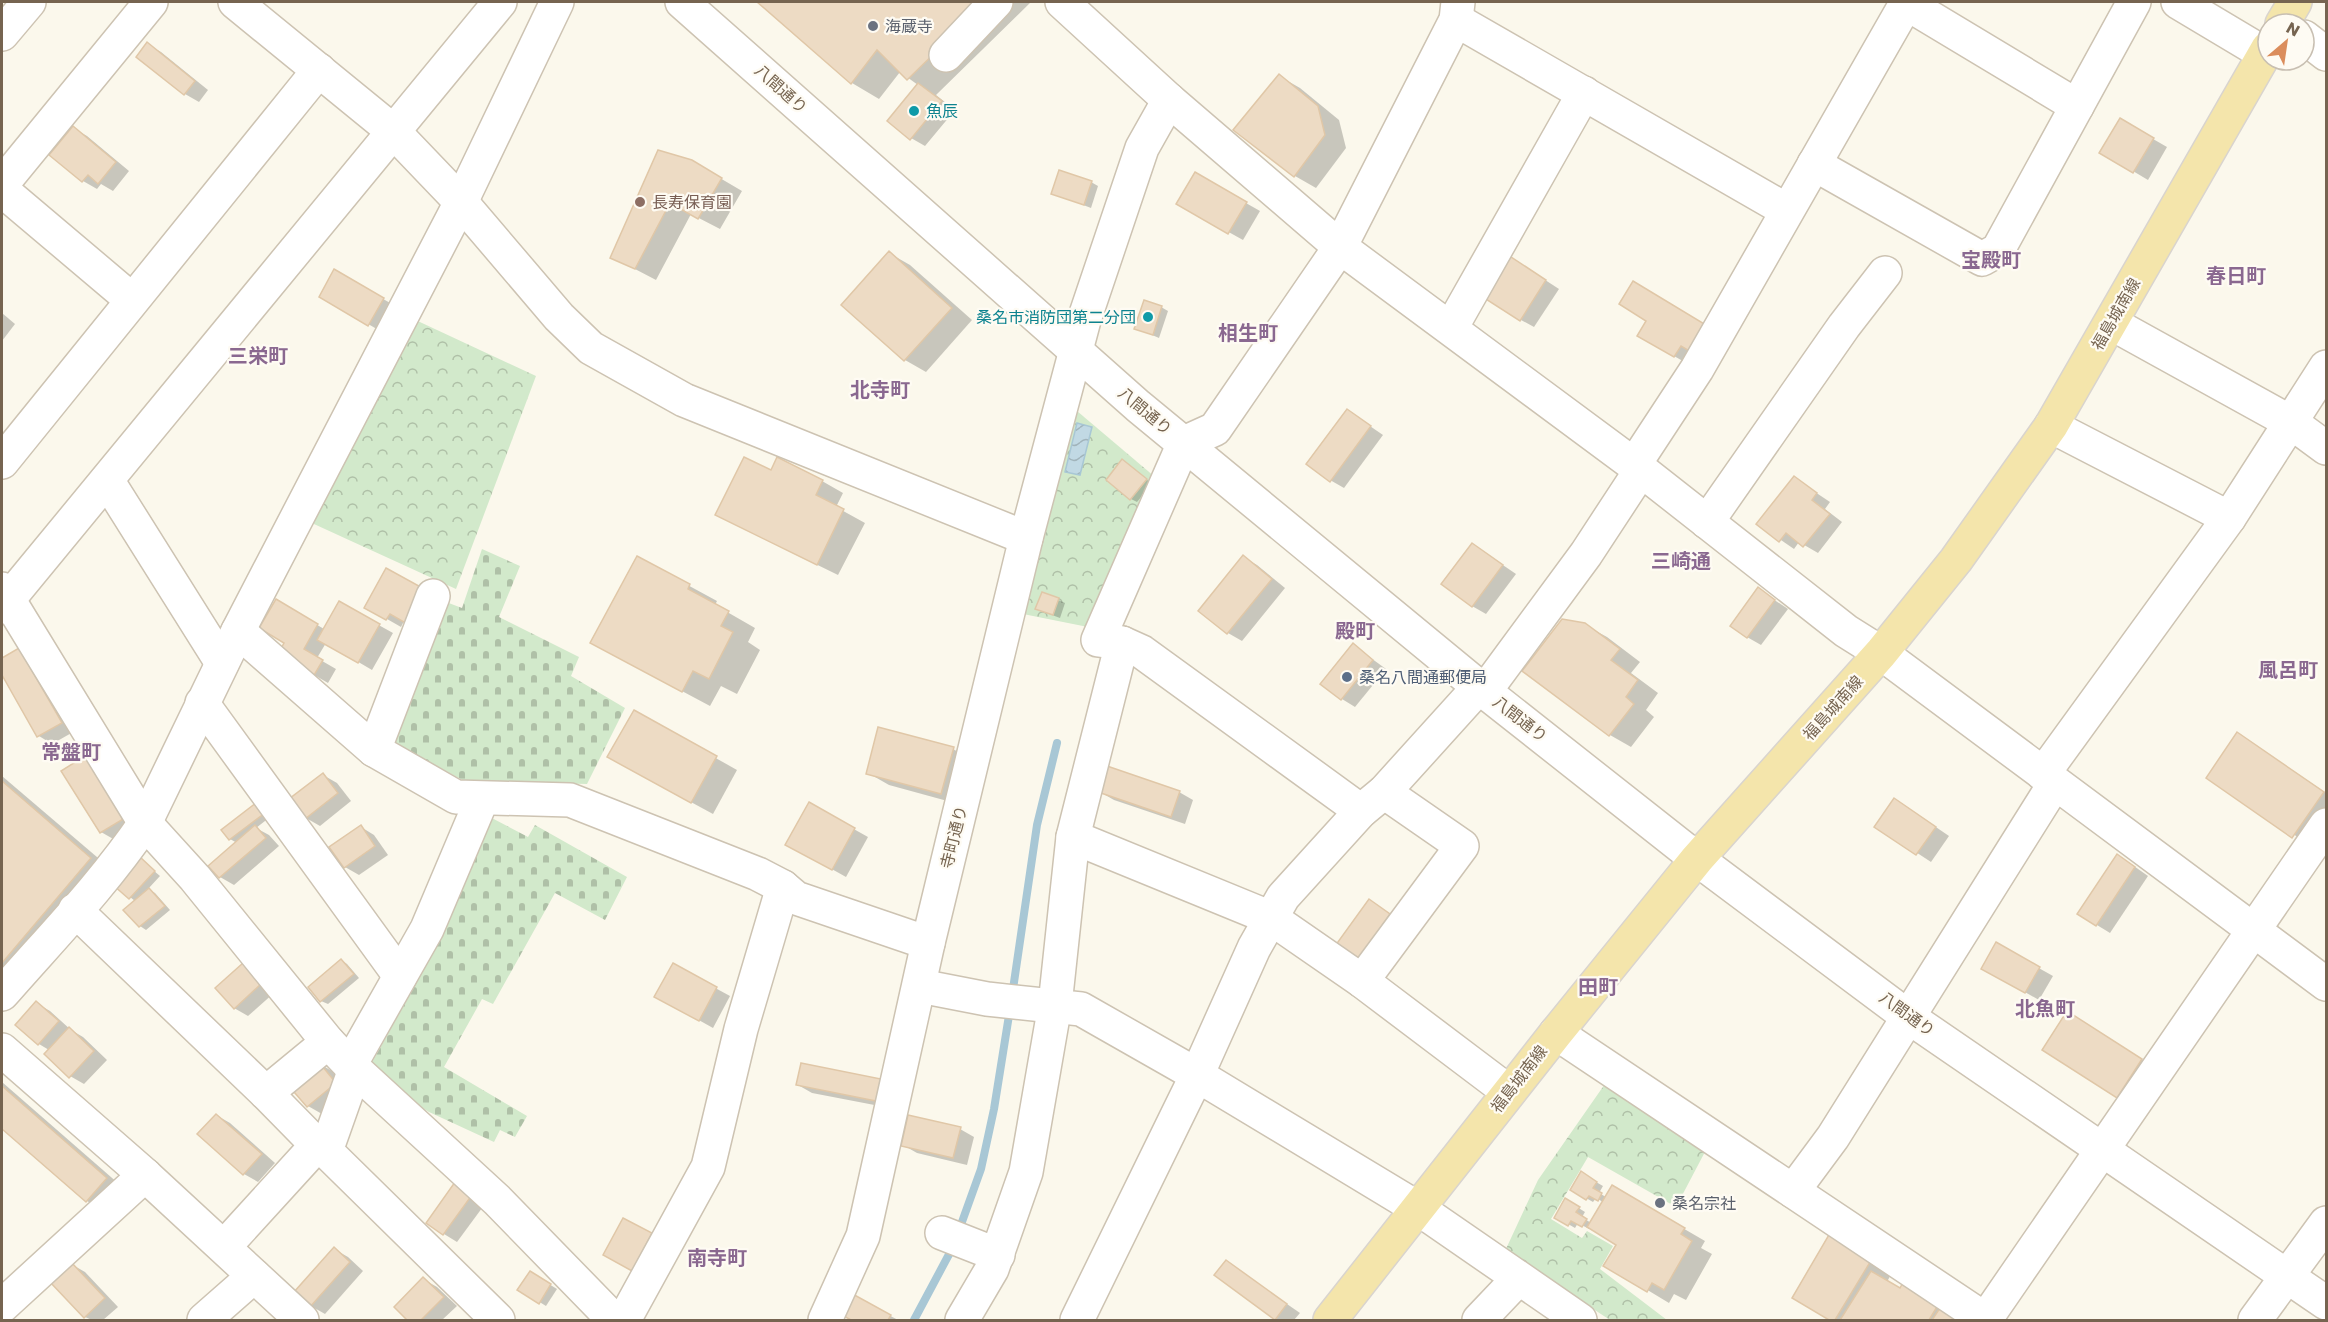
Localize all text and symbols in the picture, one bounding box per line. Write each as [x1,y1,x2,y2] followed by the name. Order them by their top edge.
[2256,12,2316,72] north arrow
[885,15,933,38] place label: 海蔵寺
[2282,16,2304,42] text: N
[866,19,880,33] marker: 海蔵寺
[750,59,812,119] street label: 八間通り
[926,100,958,123] place label: 魚辰
[907,104,921,118] marker: 魚辰
[652,191,732,214] place label: 長寿保育園
[633,195,647,209] marker: 長寿保育園
[1961,246,2021,274] district label: 宝殿町
[2206,262,2266,290] district label: 春日町
[2086,274,2146,354] street label: 福島城南線
[976,306,1136,329] place label: 桑名市消防団第二分団
[1141,310,1155,324] marker: 桑名市消防団第二分団
[1218,319,1278,347] district label: 相生町
[228,342,288,370] district label: 三栄町
[850,376,910,404] district label: 北寺町
[1113,382,1177,440] street label: 八間通り
[1651,547,1711,575] district label: 三崎通
[1335,617,1375,645] district label: 殿町
[2258,656,2318,684] district label: 風呂町
[1359,666,1487,689] place label: 桑名八間通郵便局
[1340,670,1354,684] marker: 桑名八間通郵便局
[1798,671,1868,745] street label: 福島城南線
[1488,690,1552,748] street label: 八間通り
[41,738,101,766] district label: 常盤町
[935,803,973,871] street label: 寺町通り
[1578,973,1618,1001] district label: 田町
[1874,986,1940,1042] street label: 八間通り
[2015,995,2075,1023] district label: 北魚町
[1485,1040,1553,1118] street label: 福島城南線
[1672,1192,1736,1215] place label: 桑名宗社
[1653,1196,1667,1210] marker: 桑名宗社
[687,1244,747,1272] district label: 南寺町

